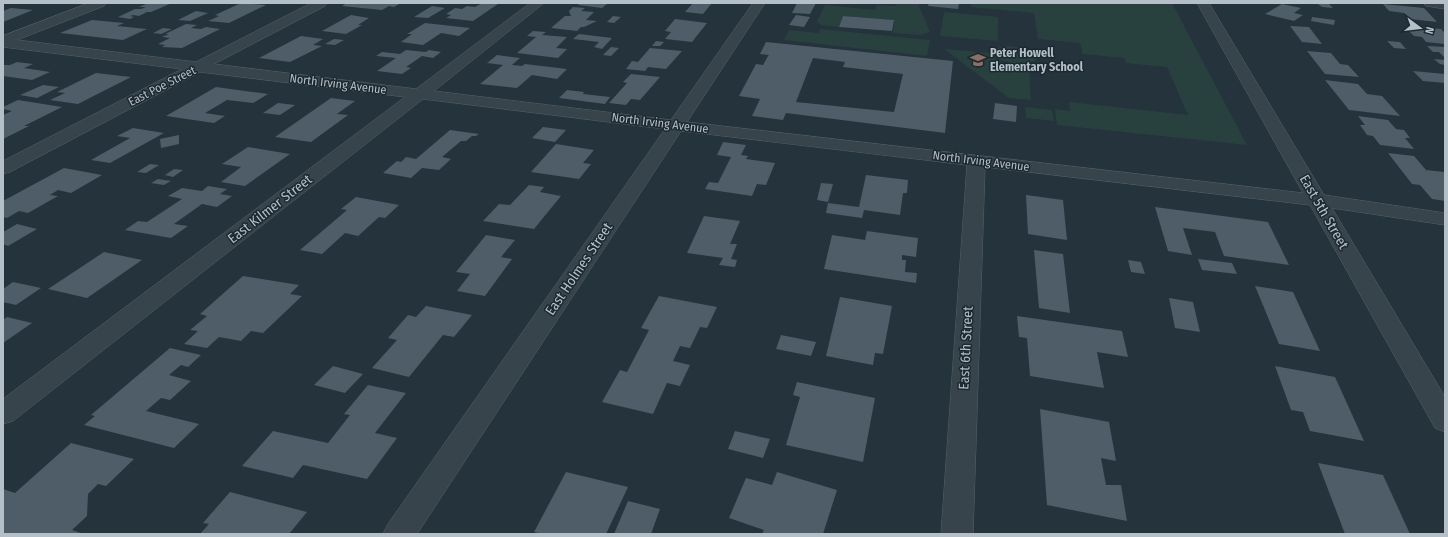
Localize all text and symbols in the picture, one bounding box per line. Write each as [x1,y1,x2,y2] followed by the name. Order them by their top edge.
[1400,8,1440,48] north arrow
[1422,26,1436,35] text: N
[990,46,1084,74] place label: Peter Howell Elementary School
[969,51,987,69] school or university icon: Peter Howell Elementary School
[126,63,198,109] street label: East Poe Street
[289,71,387,97] street label: North Irving Avenue
[611,110,709,136] street label: North Irving Avenue
[932,148,1030,174] street label: North Irving Avenue
[225,171,316,247] street label: East Kilmer Street
[1296,172,1352,253] street label: East 5th Street
[542,219,616,318] street label: East Holmes Street
[955,305,977,390] street label: East 6th Street

